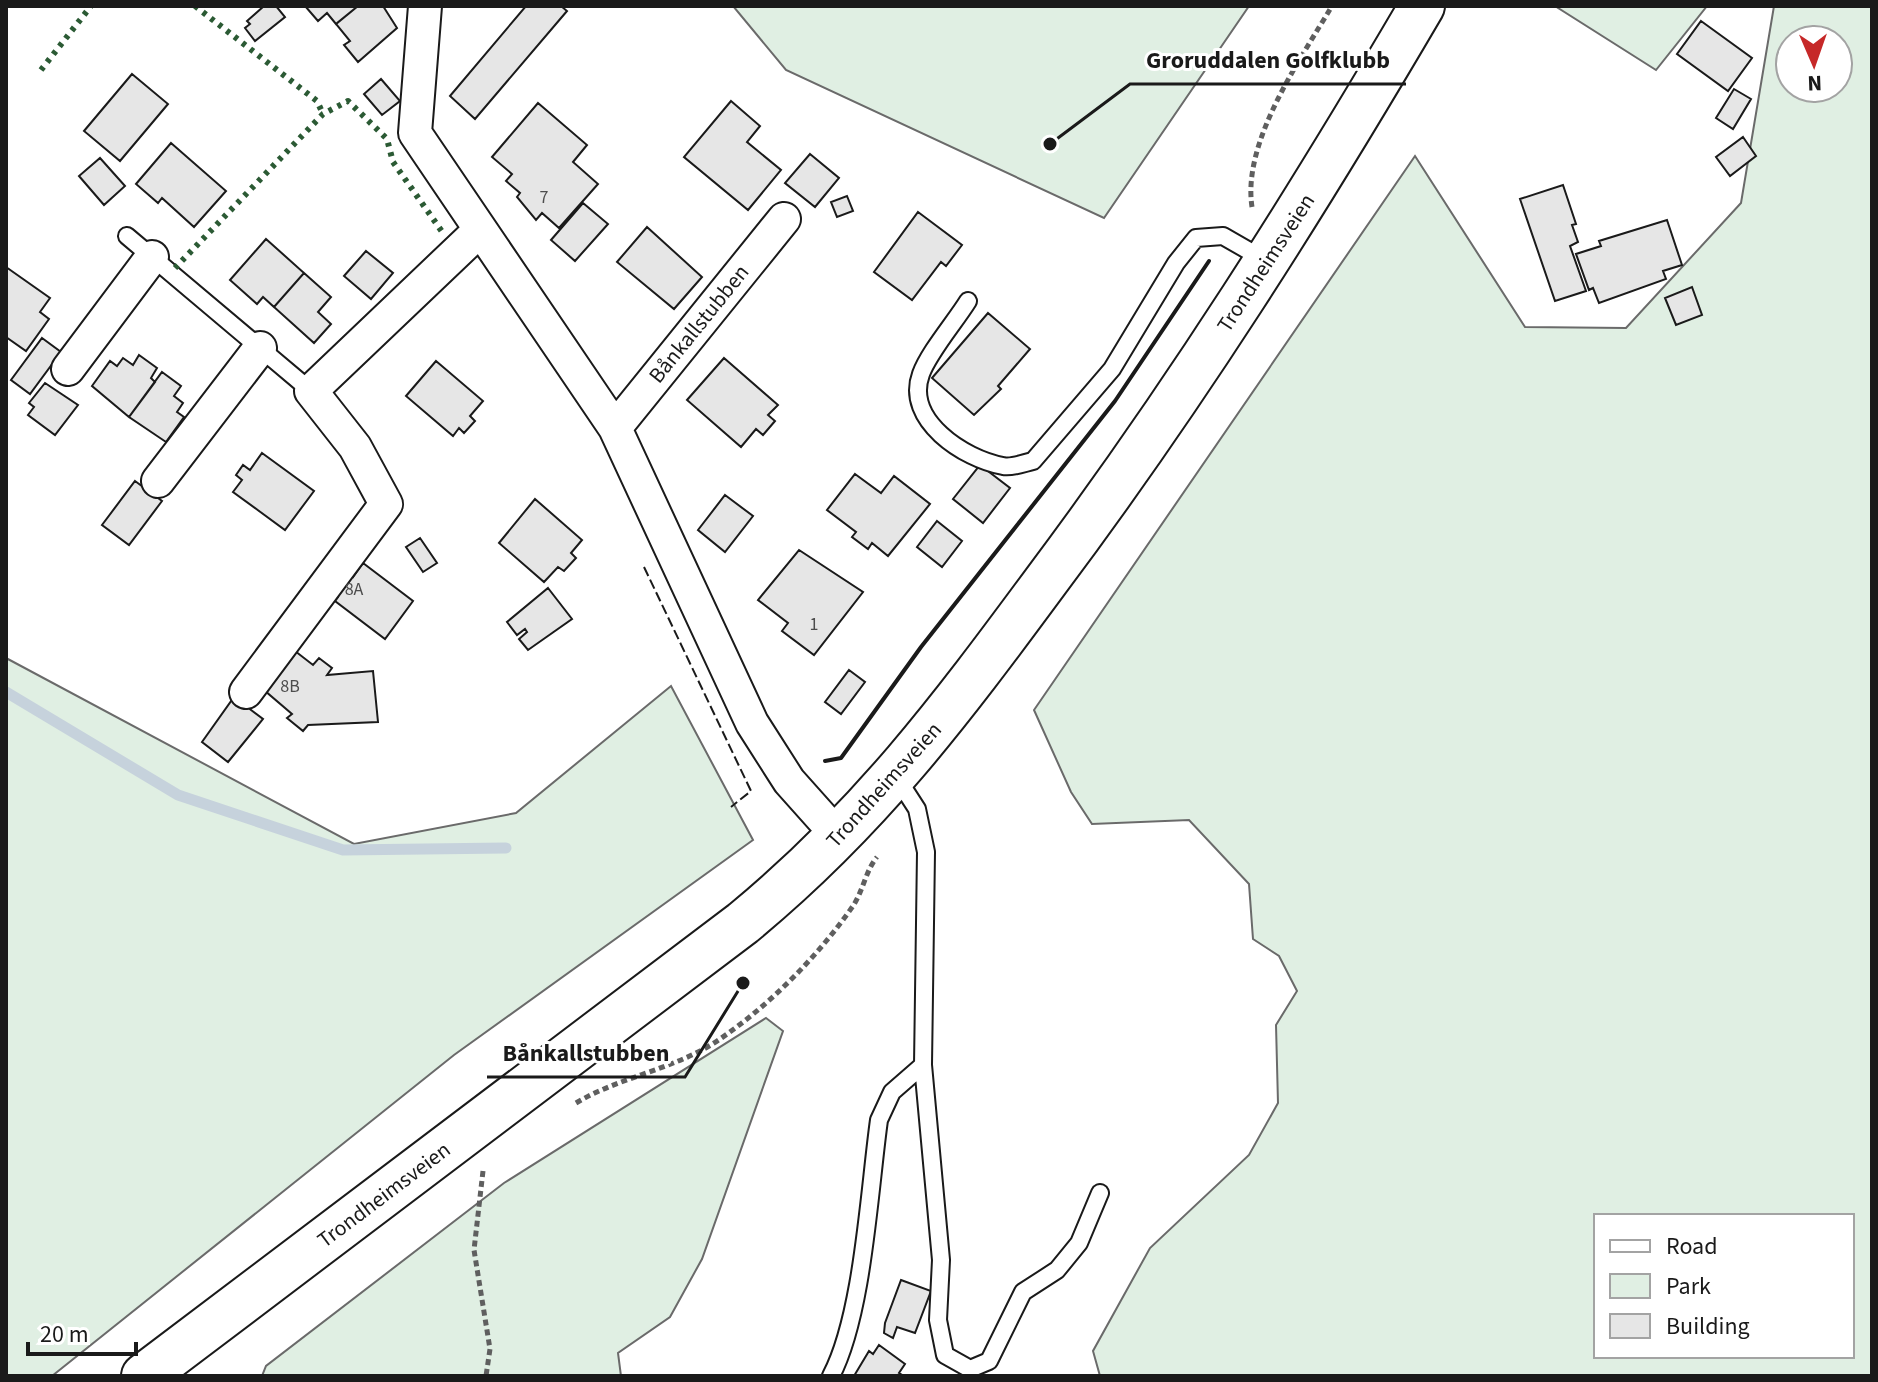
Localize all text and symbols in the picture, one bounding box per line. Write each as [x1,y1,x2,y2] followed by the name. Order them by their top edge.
[1774,24,1854,104] north arrow
[1130,36,1406,84] callout: Groruddalen Golfklubb
[1146,43,1390,78] text: Groruddalen Golfklubb
[1807,67,1823,99] text: N
[540,185,549,210] house number: 7
[1209,187,1323,339] street label: Trondheimsveien
[641,258,757,390] street label: Bånkallstubben
[345,577,364,602] house number: 8A
[810,612,818,637] house number: 1
[280,674,300,699] house number: 8B
[819,715,949,855] street label: Trondheimsveien
[487,1029,685,1077] callout: Bånkallstubben
[503,1036,669,1071] text: Bånkallstubben
[311,1134,457,1256] street label: Trondheimsveien
[1594,1214,1854,1358] legend
[1666,1229,1718,1264] text: Road
[1666,1269,1711,1304] text: Park
[28,1306,136,1356] scale bar
[1666,1309,1750,1344] text: Building
[40,1317,89,1352] text: 20 m

